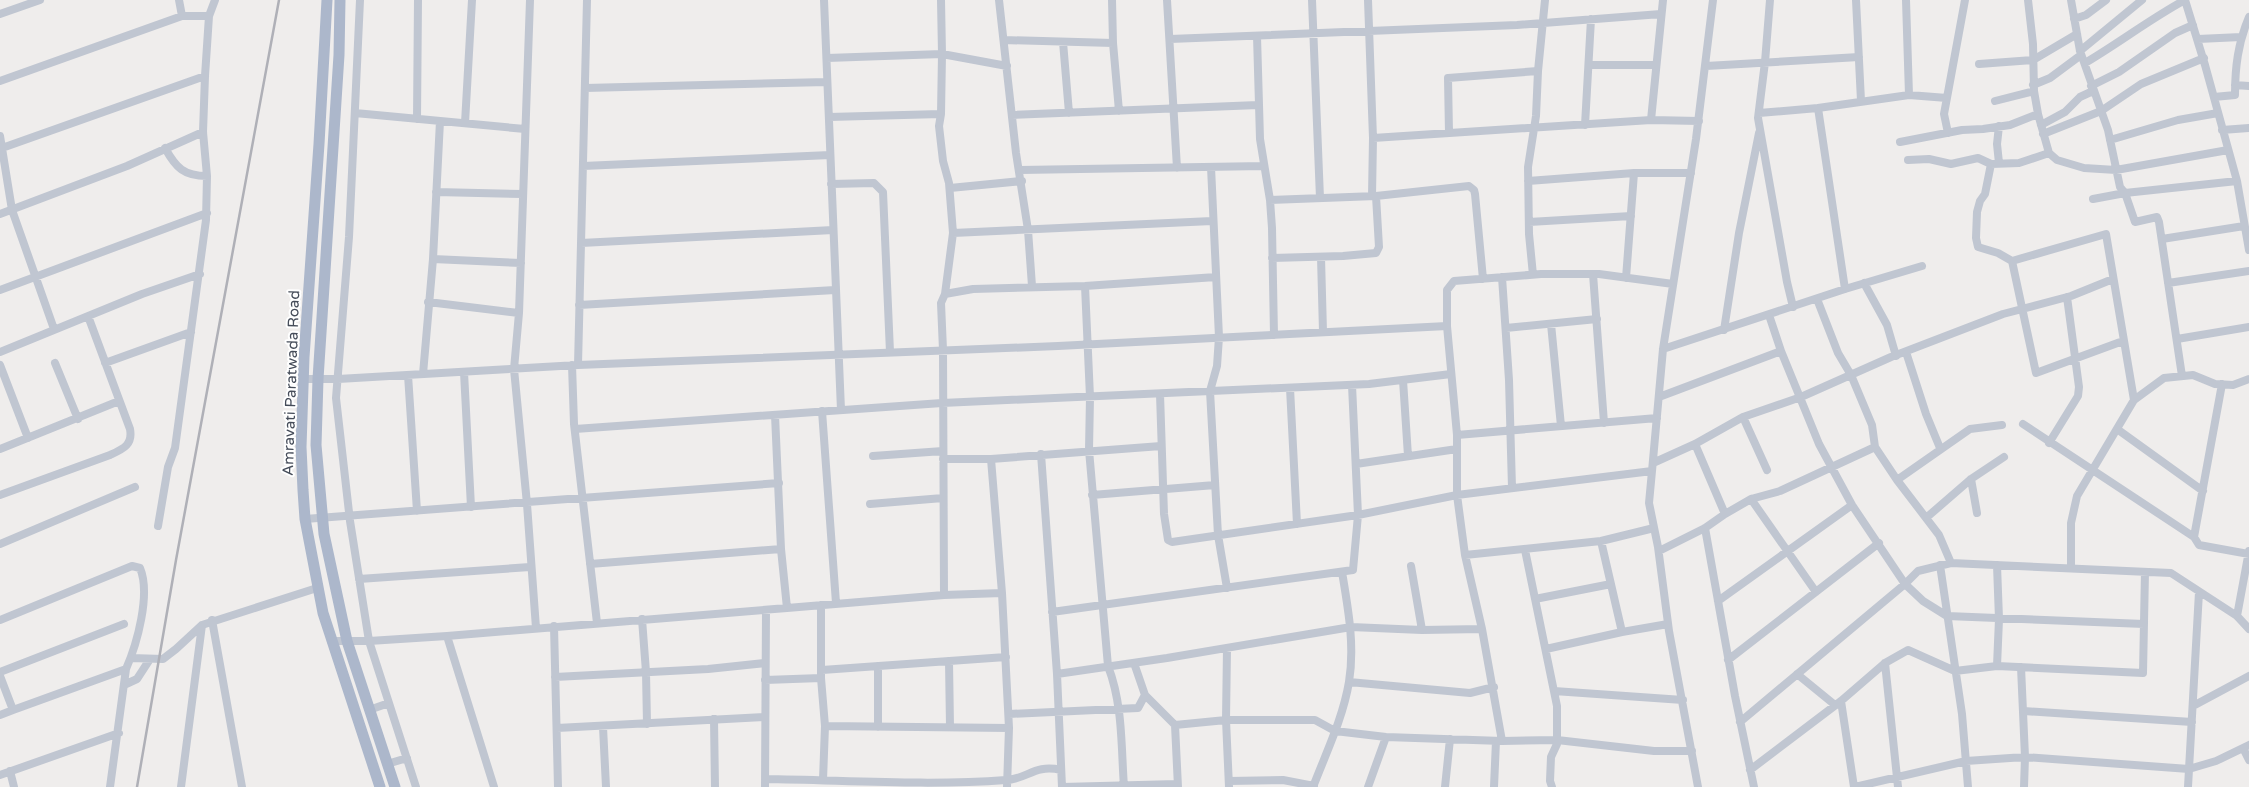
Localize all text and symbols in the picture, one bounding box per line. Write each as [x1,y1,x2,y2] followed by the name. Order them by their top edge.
[279,290,303,476] street label: Amravati Paratwada Road

